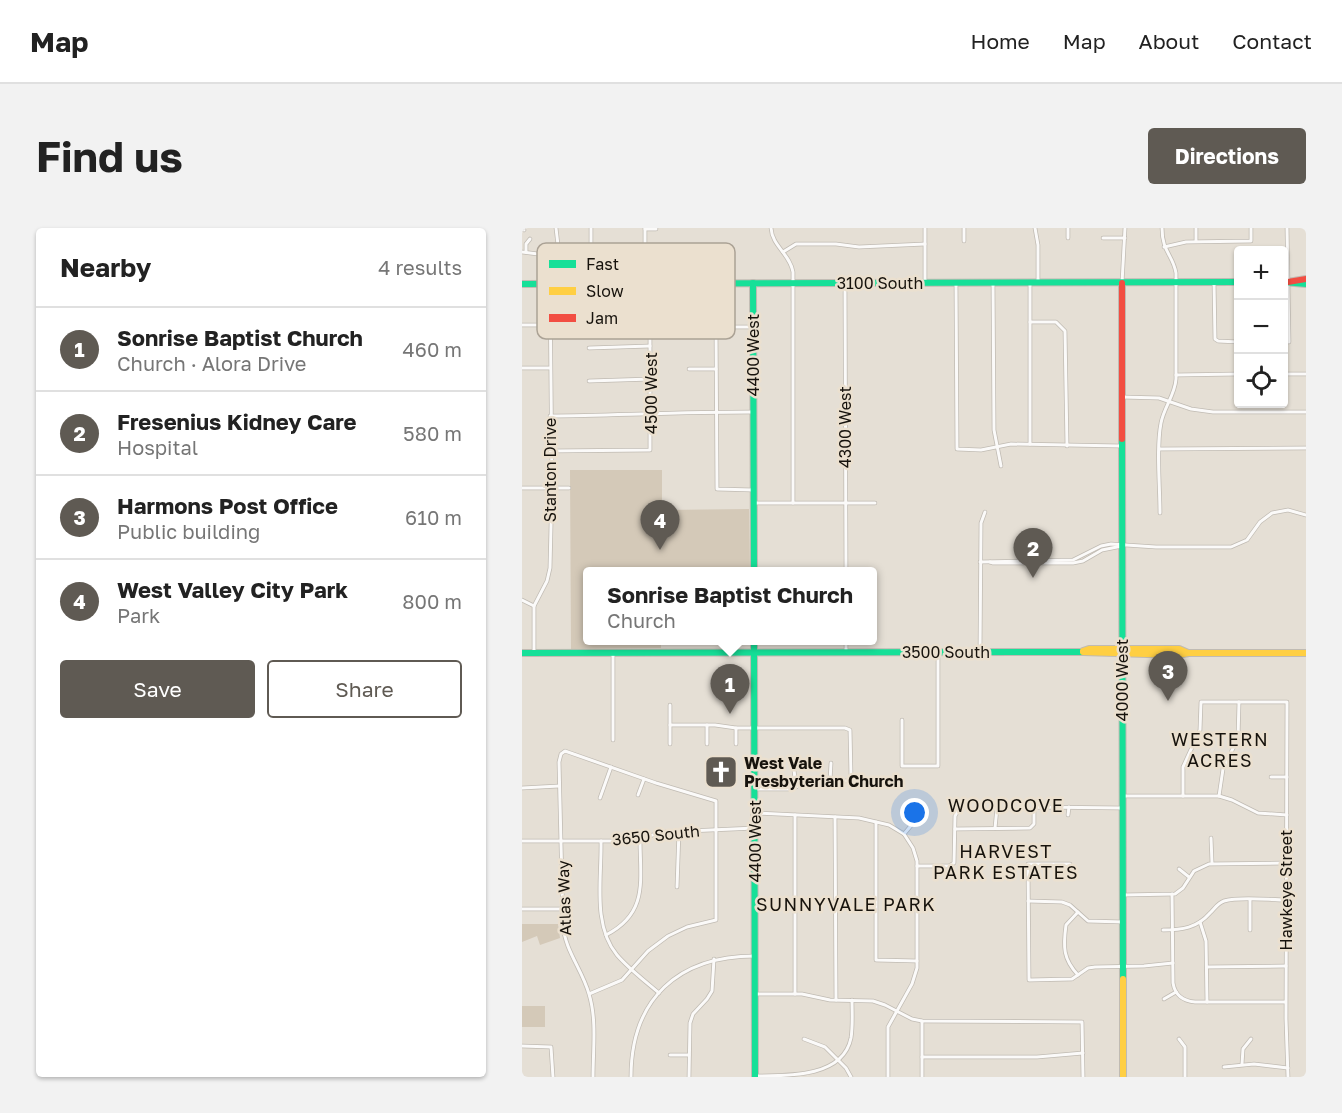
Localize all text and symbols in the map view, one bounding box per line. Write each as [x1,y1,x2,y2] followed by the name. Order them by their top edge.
[30,25,88,58] text: Map
[970,28,1030,54] text: Home
[1063,28,1106,54] text: Map
[1139,28,1199,54] text: About
[1232,28,1312,54] text: Contact
[1148,128,1306,184] button: Directions
[36,131,183,181] text: Find us
[537,243,735,339] legend
[1234,246,1288,408] map controls
[1234,246,1288,300] button: +
[60,252,151,283] text: Nearby
[586,254,619,274] text: Fast
[378,255,462,279] text: 4 results
[837,273,923,293] street label: 3100 South
[586,281,624,301] text: Slow
[1234,300,1288,354] button: −
[586,308,618,328] text: Jam
[743,314,763,396] street label: 4400 West
[117,324,363,351] text: Sonrise Baptist Church
[74,337,85,361] text: 1
[403,337,462,361] text: 460 m
[117,351,306,375] text: Church · Alora Drive
[641,352,661,434] street label: 4500 West
[1234,354,1288,408] button: locate
[835,386,855,468] street label: 4300 West
[117,408,357,435] text: Fresenius Kidney Care
[540,418,560,522] street label: Stanton Drive
[73,421,86,445] text: 2
[403,421,462,445] text: 580 m
[117,435,198,459] text: Hospital
[117,492,338,519] text: Harmons Post Office
[640,500,680,550] pin: 4
[73,505,86,529] text: 3
[405,505,462,529] text: 610 m
[117,519,260,543] text: Public building
[1014,528,1052,578] pin: 2
[583,567,877,645] popup
[117,576,348,603] text: West Valley City Park
[607,581,853,608] text: Sonrise Baptist Church
[73,589,86,613] text: 4
[402,589,462,613] text: 800 m
[117,603,160,627] text: Park
[607,608,676,632] text: Church
[1112,639,1132,721] street label: 4000 West
[902,642,990,662] street label: 3500 South
[1148,652,1188,701] pin: 3
[60,660,255,718] button: Save
[267,660,462,718] button: Share
[710,664,750,714] pin: 1
[1171,728,1269,771] district label: WESTERN ACRES
[744,753,903,791] place label: West Vale Presbyterian Church
[703,754,739,790] church icon: West Vale Presbyterian Church
[948,794,1064,816] district label: WOODCOVE
[900,798,929,827] your location
[745,800,765,882] street label: 4400 West
[611,820,701,850] street label: 3650 South
[1276,830,1296,950] street label: Hawkeye Street
[933,840,1079,883] district label: HARVEST PARK ESTATES
[553,860,575,936] street label: Atlas Way
[756,893,936,915] district label: SUNNYVALE PARK

